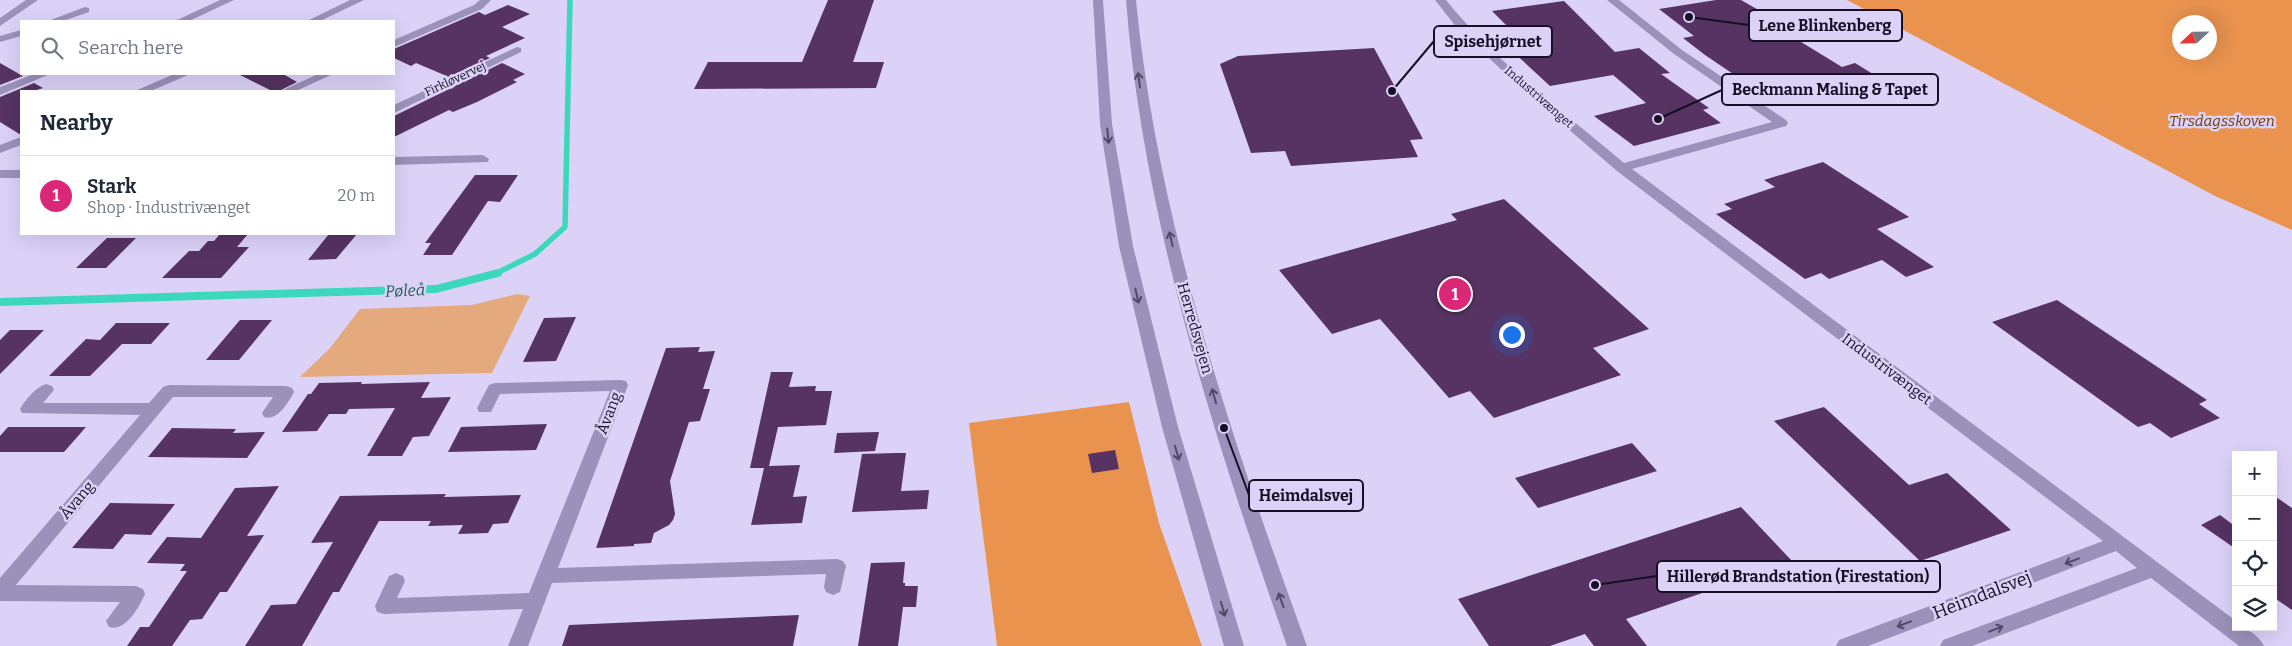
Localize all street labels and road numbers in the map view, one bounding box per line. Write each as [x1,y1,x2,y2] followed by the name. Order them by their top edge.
[422,59,488,99] street label: Firkløvervej
[1502,63,1577,131] street label: Industrivænget
[1173,280,1217,376] street label: Herredsvejen
[1838,329,1936,409] street label: Industrivænget
[593,389,625,437] street label: Åvang
[56,478,98,522] street label: Åvang
[1930,566,2034,624] street label: Heimdalsvej

